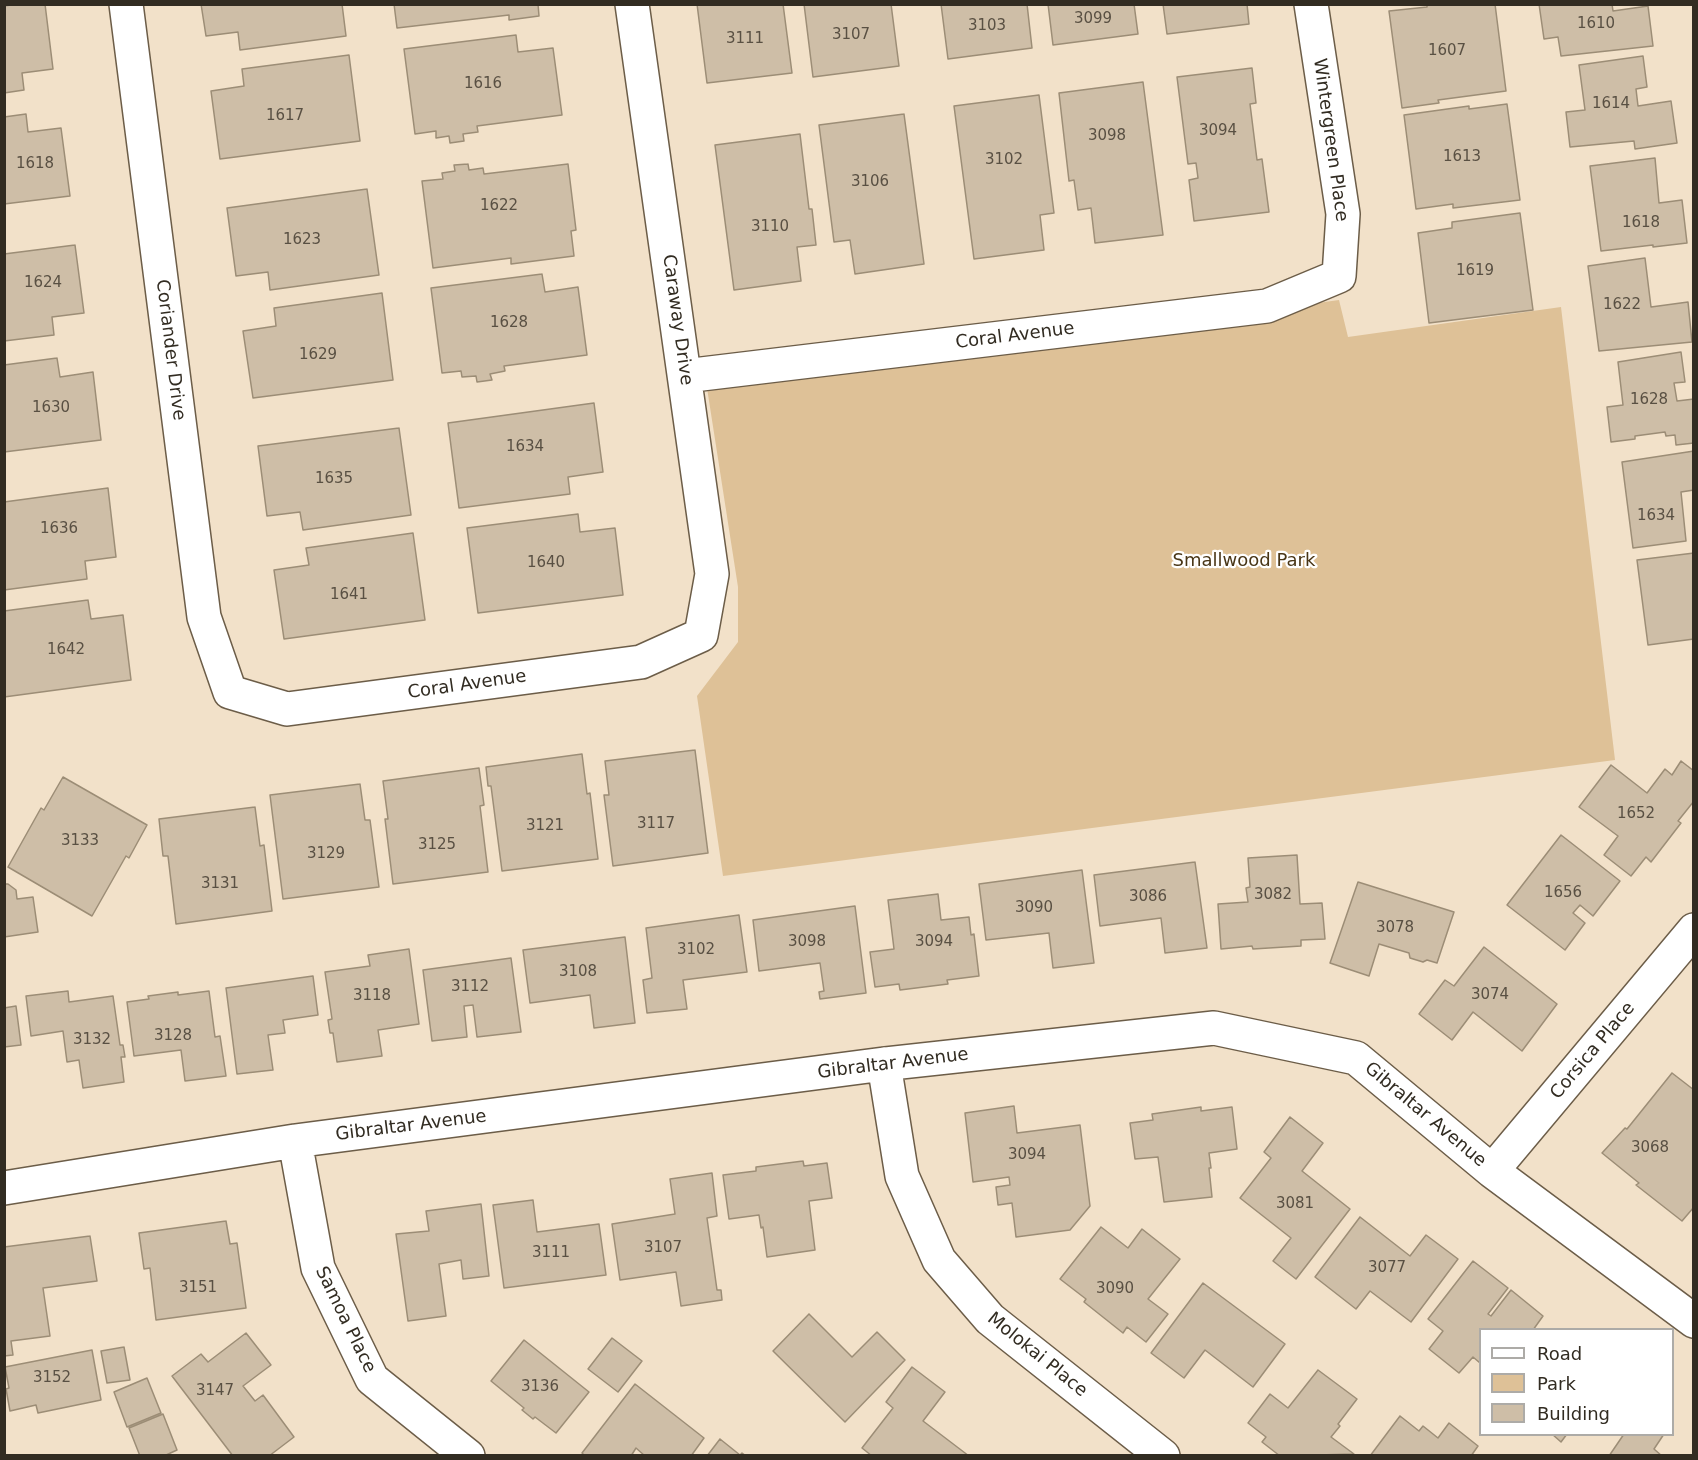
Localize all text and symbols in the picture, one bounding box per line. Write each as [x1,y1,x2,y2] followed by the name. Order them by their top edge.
[1074,10,1112,28] house number: 3099
[1577,15,1615,33] house number: 1610
[968,17,1006,35] house number: 3103
[832,26,870,44] house number: 3107
[726,30,764,48] house number: 3111
[1428,42,1466,60] house number: 1607
[1308,57,1352,223] street label: Wintergreen Place
[464,75,502,93] house number: 1616
[1592,95,1630,113] house number: 1614
[266,107,304,125] house number: 1617
[1199,122,1237,140] house number: 3094
[1088,127,1126,145] house number: 3098
[1443,148,1481,166] house number: 1613
[985,151,1023,169] house number: 3102
[16,155,54,173] house number: 1618
[851,173,889,191] house number: 3106
[480,197,518,215] house number: 1622
[1622,214,1660,232] house number: 1618
[751,218,789,236] house number: 3110
[283,231,321,249] house number: 1623
[657,253,697,387] street label: Caraway Drive
[1456,262,1494,280] house number: 1619
[24,274,62,292] house number: 1624
[151,278,189,422] street label: Coriander Drive
[1603,296,1641,314] house number: 1622
[490,314,528,332] house number: 1628
[954,318,1076,354] street label: Coral Avenue
[299,346,337,364] house number: 1629
[1630,391,1668,409] house number: 1628
[32,399,70,417] house number: 1630
[506,438,544,456] house number: 1634
[315,470,353,488] house number: 1635
[1637,507,1675,525] house number: 1634
[40,520,78,538] house number: 1636
[1173,550,1315,572] park label: Smallwood Park
[527,554,565,572] house number: 1640
[330,586,368,604] house number: 1641
[47,641,85,659] house number: 1642
[406,666,528,704] street label: Coral Avenue
[1617,805,1655,823] house number: 1652
[637,815,675,833] house number: 3117
[526,817,564,835] house number: 3121
[61,832,99,850] house number: 3133
[418,836,456,854] house number: 3125
[307,845,345,863] house number: 3129
[201,875,239,893] house number: 3131
[1544,884,1582,902] house number: 1656
[1254,886,1292,904] house number: 3082
[1129,888,1167,906] house number: 3086
[1015,899,1053,917] house number: 3090
[1376,919,1414,937] house number: 3078
[788,933,826,951] house number: 3098
[915,933,953,951] house number: 3094
[677,941,715,959] house number: 3102
[559,963,597,981] house number: 3108
[451,978,489,996] house number: 3112
[1471,986,1509,1004] house number: 3074
[353,987,391,1005] house number: 3118
[1546,998,1640,1104] street label: Corsica Place
[154,1027,192,1045] house number: 3128
[73,1031,111,1049] house number: 3132
[816,1044,970,1084] street label: Gibraltar Avenue
[1360,1058,1490,1172] street label: Gibraltar Avenue
[334,1106,488,1146] street label: Gibraltar Avenue
[1631,1139,1669,1157] house number: 3068
[1008,1146,1046,1164] house number: 3094
[1276,1195,1314,1213] house number: 3081
[644,1239,682,1257] house number: 3107
[532,1244,570,1262] house number: 3111
[1368,1259,1406,1277] house number: 3077
[310,1263,380,1377] street label: Samoa Place
[179,1279,217,1297] house number: 3151
[1096,1280,1134,1298] house number: 3090
[983,1308,1091,1402] street label: Molokai Place
[1479,1328,1674,1436] legend
[1537,1343,1582,1364] text: Road
[33,1369,71,1387] house number: 3152
[1537,1373,1576,1394] text: Park
[521,1378,559,1396] house number: 3136
[196,1382,234,1400] house number: 3147
[1537,1403,1610,1424] text: Building

